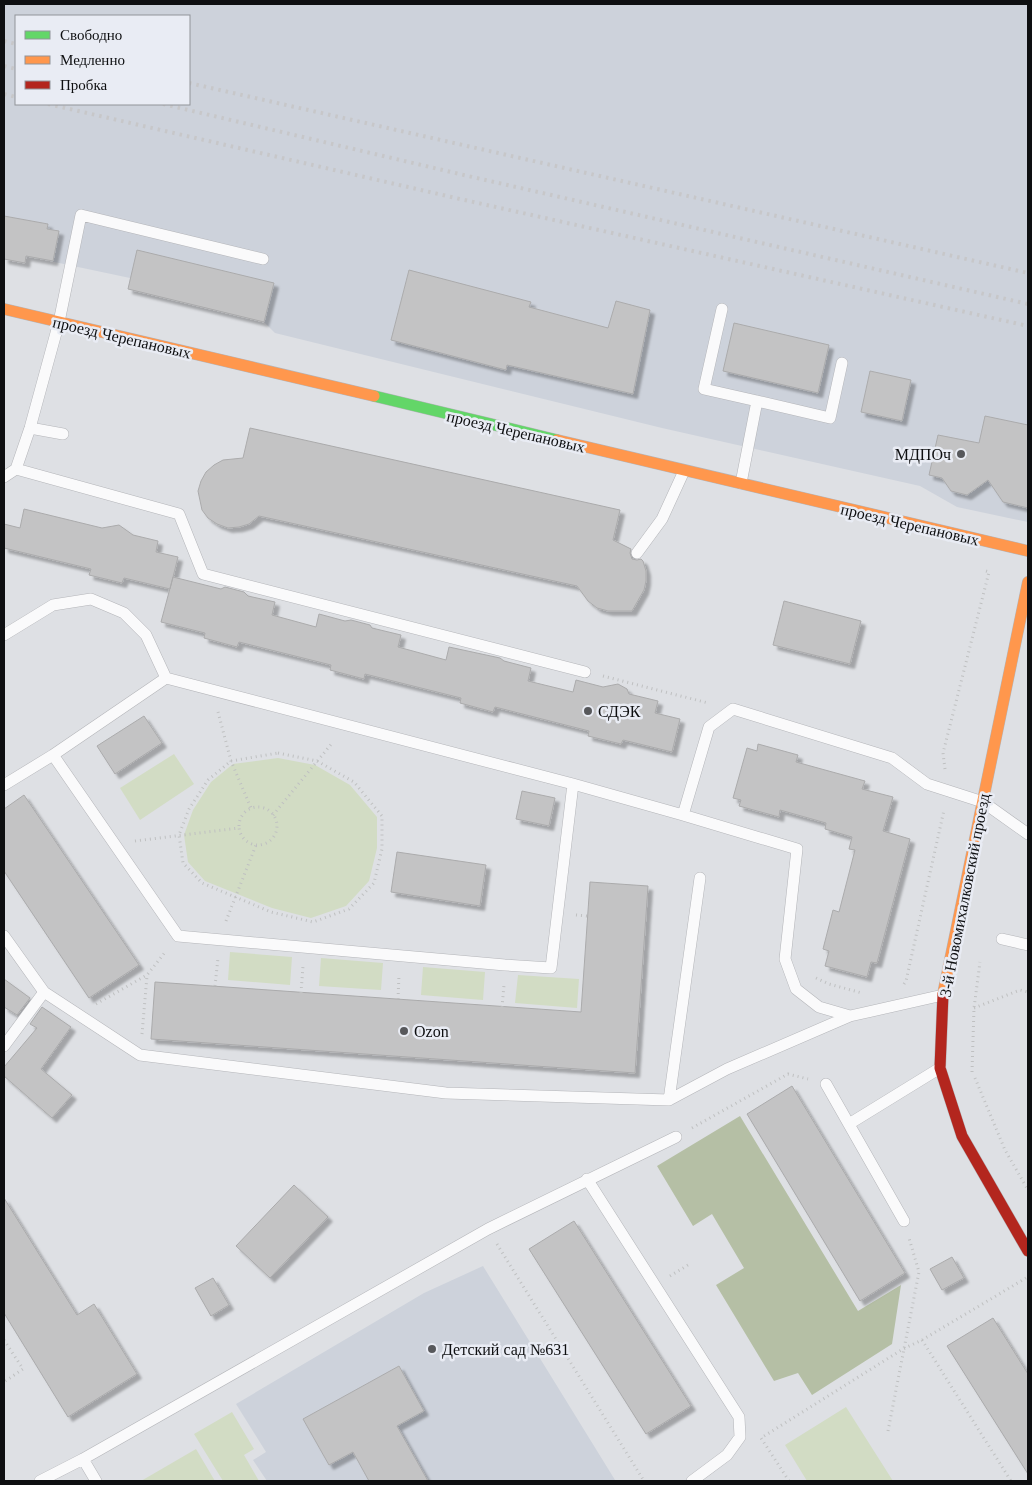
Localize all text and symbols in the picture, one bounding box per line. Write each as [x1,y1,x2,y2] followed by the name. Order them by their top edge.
[15,15,190,105] legend
[60,27,122,43] text: Свободно
[60,52,125,68] text: Медленно
[60,77,108,93] text: Пробка
[51,313,193,363] street label: проезд Черепановых
[445,407,587,457] street label: проезд Черепановых
[895,446,951,464] place label: МДПОч
[955,448,967,460] marker: МДПОч
[839,500,981,550] street label: проезд Черепановых
[598,703,641,721] place label: СДЭК
[582,705,594,717] marker: СДЭК
[936,792,994,998] street label: 3-й Новомихалковский проезд
[414,1023,449,1040] place label: Ozon
[398,1025,410,1037] marker: Ozon
[442,1341,569,1359] place label: Детский сад №631
[426,1343,438,1355] marker: Детский сад №631

